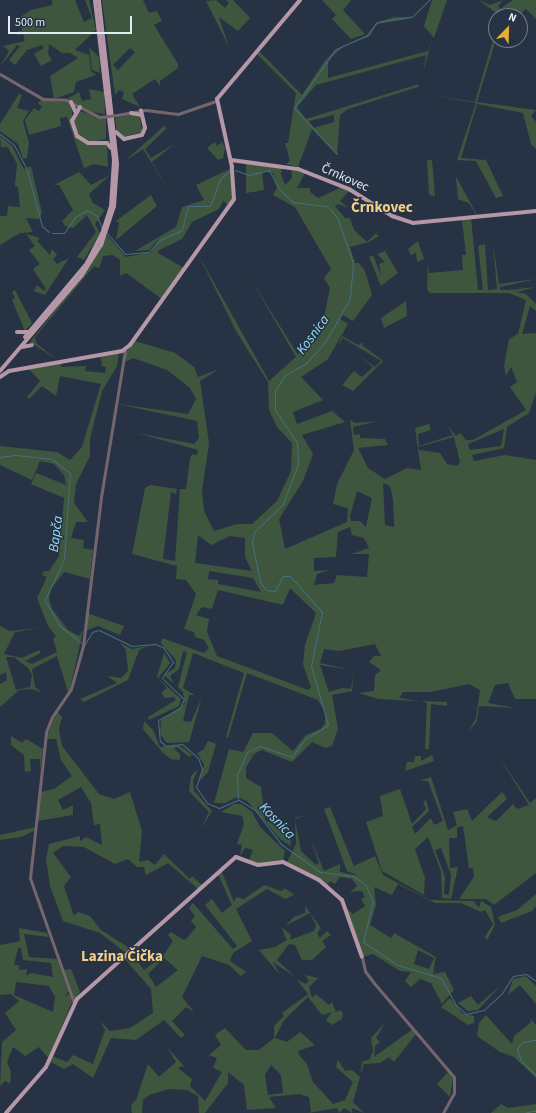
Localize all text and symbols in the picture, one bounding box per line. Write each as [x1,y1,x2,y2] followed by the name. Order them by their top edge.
[10,8,134,34] scale bar
[488,8,528,48] north arrow
[506,9,519,26] text: N
[15,14,45,31] text: 500 m
[319,161,371,195] street label: Črnkovec
[351,199,413,217] district label: Črnkovec
[293,312,333,358] water label: Kosnica
[45,515,67,553] water label: Bapča
[255,799,299,843] water label: Kosnica
[81,948,163,966] district label: Lazina Čička

